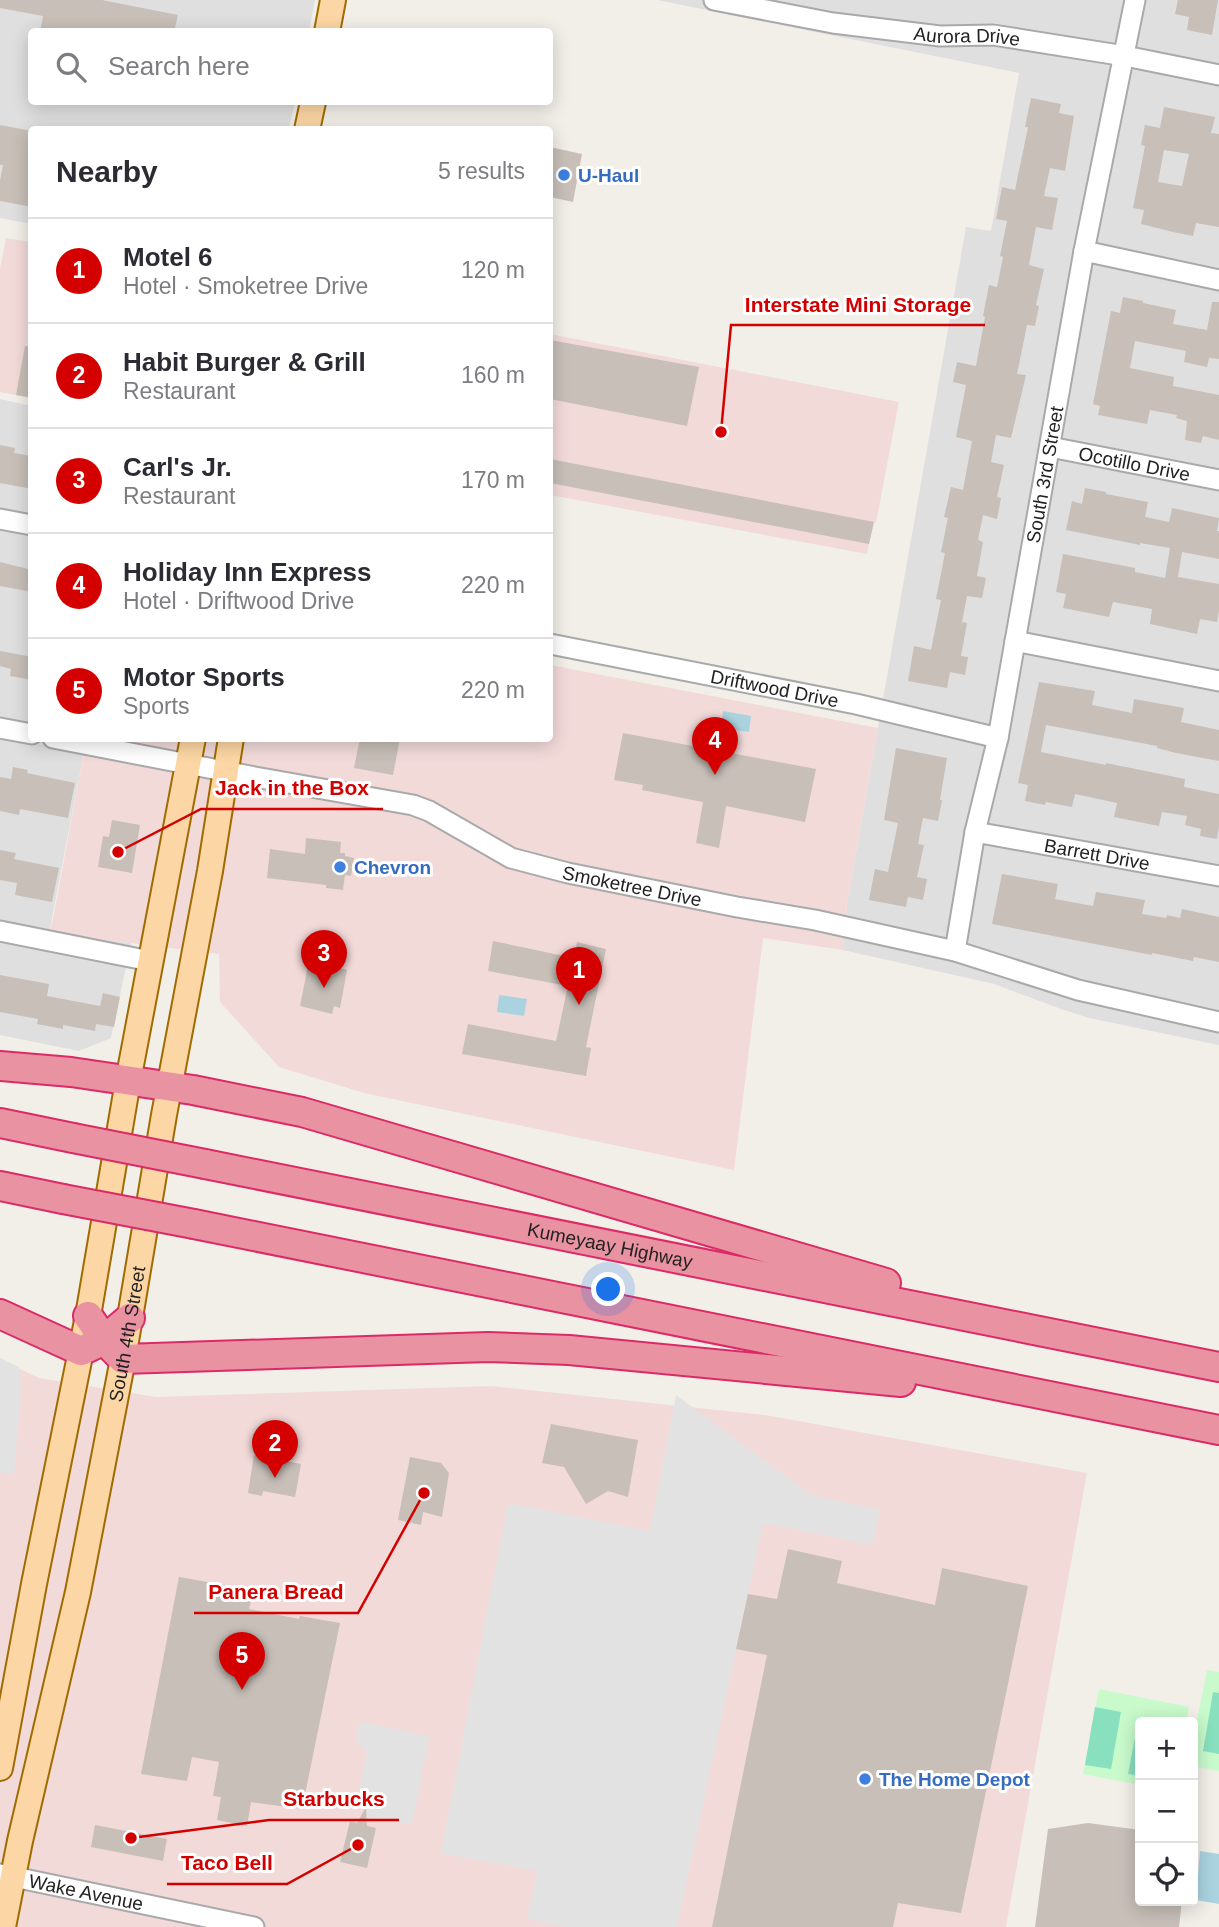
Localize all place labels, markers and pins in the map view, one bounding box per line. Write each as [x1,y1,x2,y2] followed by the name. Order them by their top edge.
[578,165,639,186] place label: U-Haul
[556,167,572,183] marker: U-Haul
[731,283,985,325] callout: Interstate Mini Storage
[692,717,738,775] pin: 4
[201,767,383,809] callout: Jack in the Box
[354,857,431,878] place label: Chevron
[332,859,348,875] marker: Chevron
[301,930,347,988] pin: 3
[556,947,602,1005] pin: 1
[252,1420,298,1478] pin: 2
[194,1571,358,1613] callout: Panera Bread
[219,1632,265,1690] pin: 5
[879,1769,1031,1790] place label: The Home Depot
[857,1771,873,1787] marker: The Home Depot
[269,1778,399,1820] callout: Starbucks
[167,1842,287,1884] callout: Taco Bell

